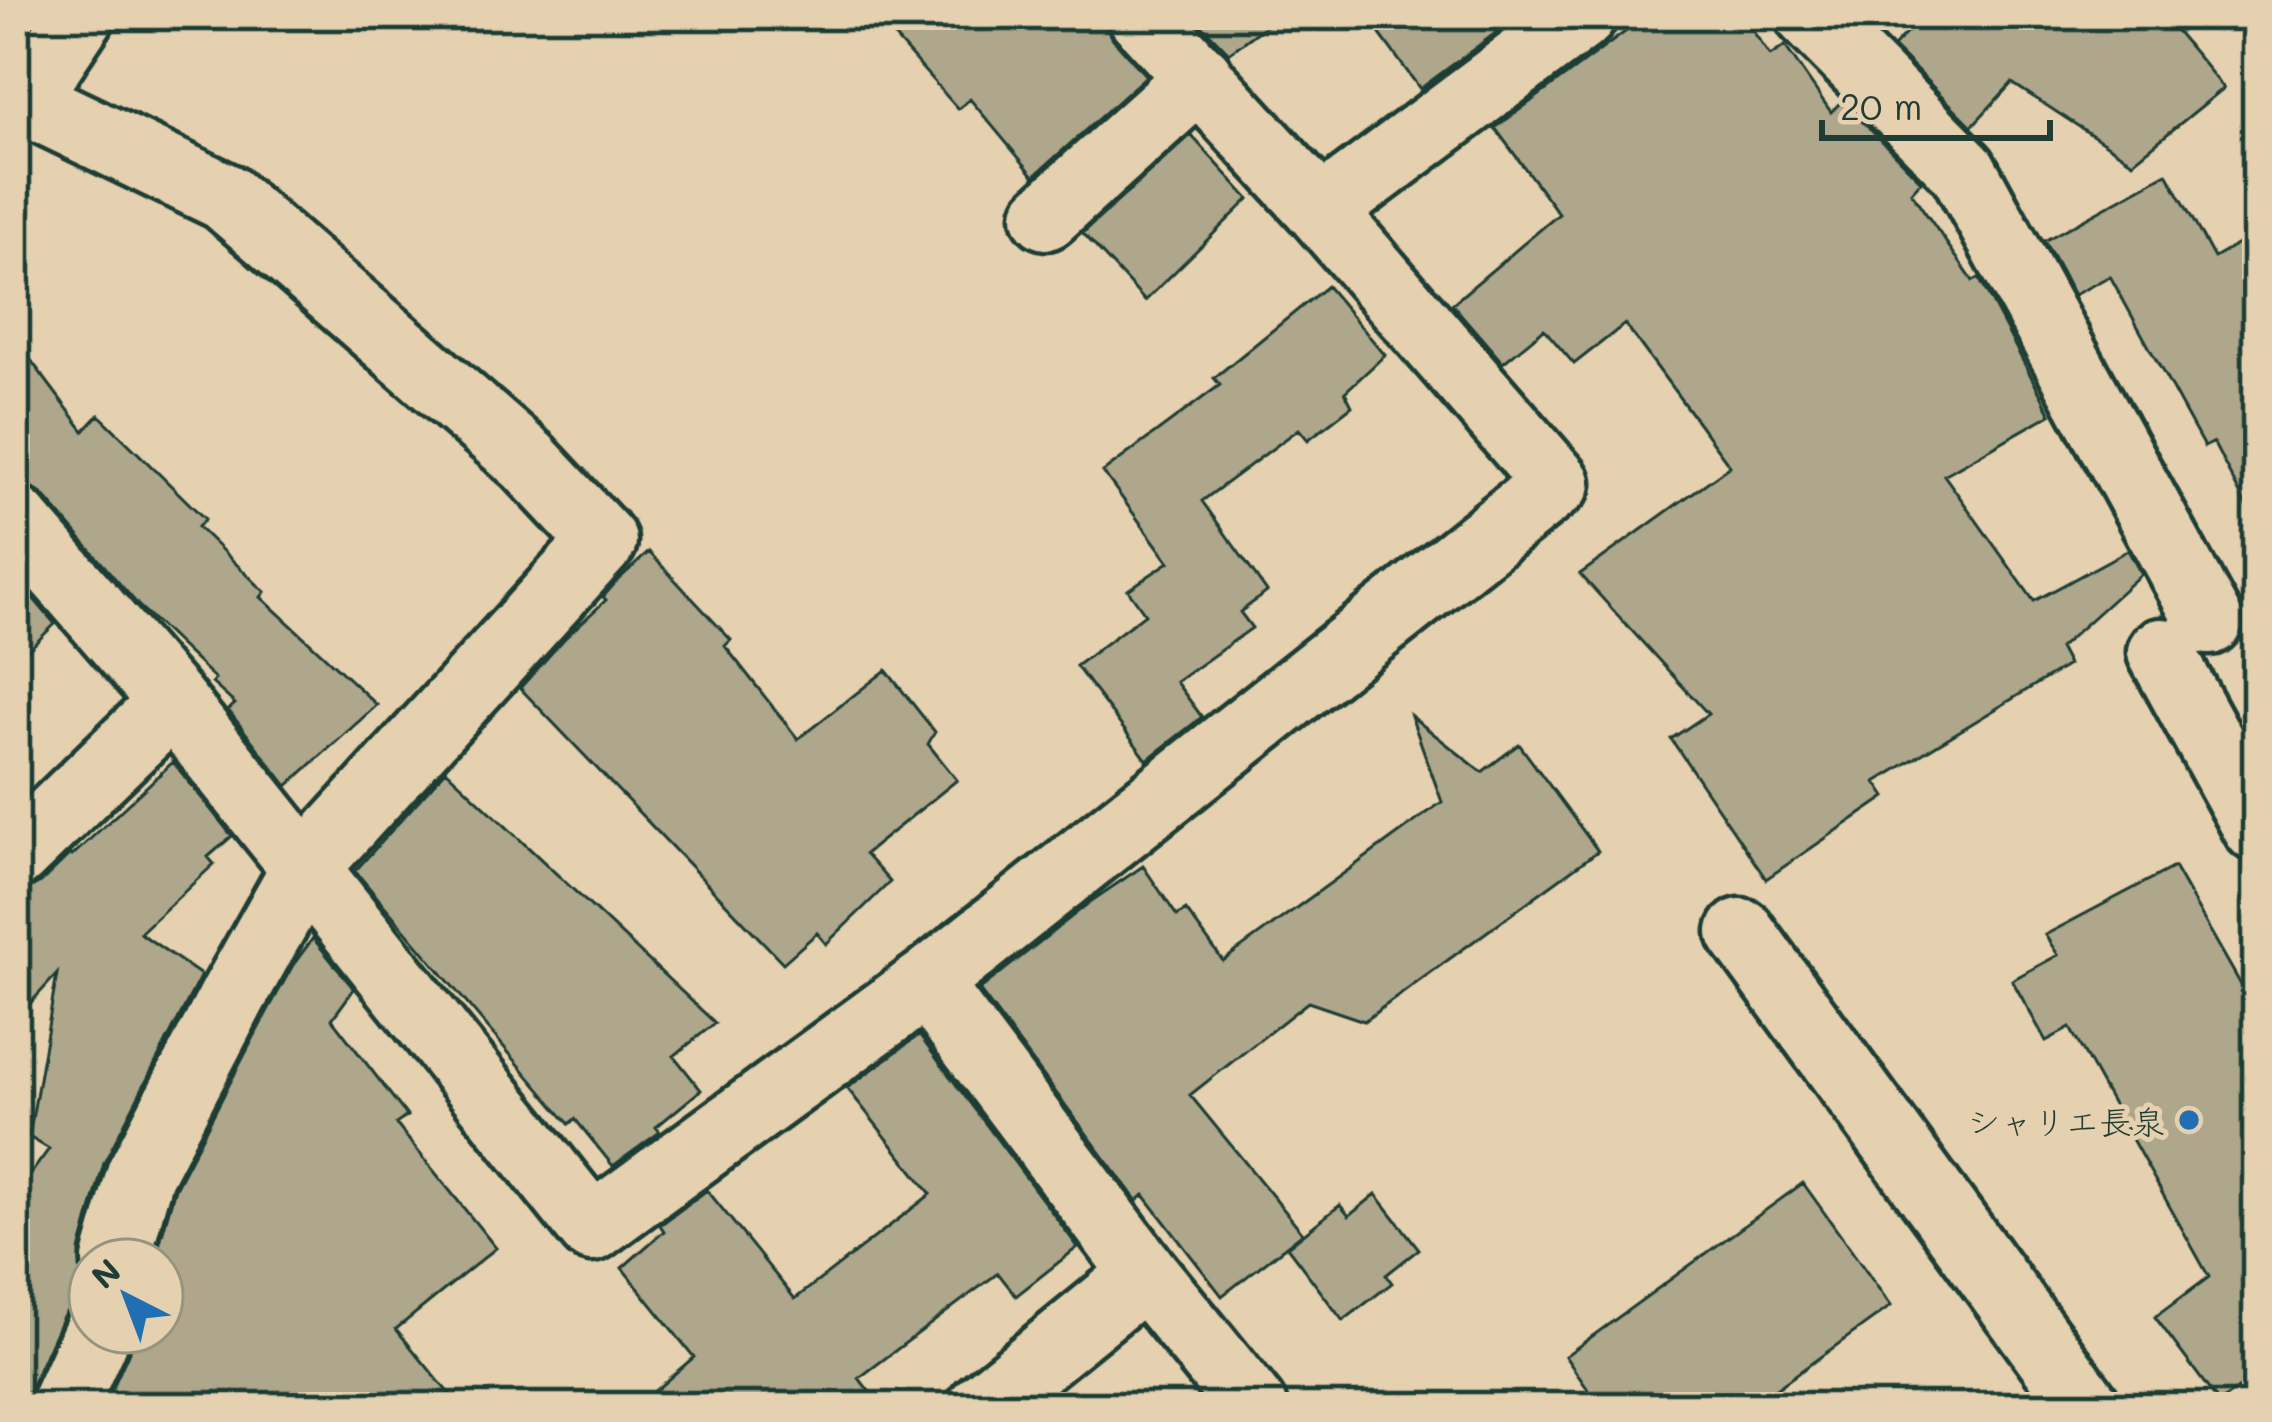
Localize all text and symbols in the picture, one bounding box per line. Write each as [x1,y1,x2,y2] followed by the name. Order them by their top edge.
[1822,66,2050,140] scale bar
[1840,82,1922,129] text: 20 m
[1967,1099,2165,1142] place label: シャリエ長泉
[2176,1107,2202,1133] marker: シャリエ長泉
[66,1236,186,1356] north arrow
[81,1248,129,1297] text: N

